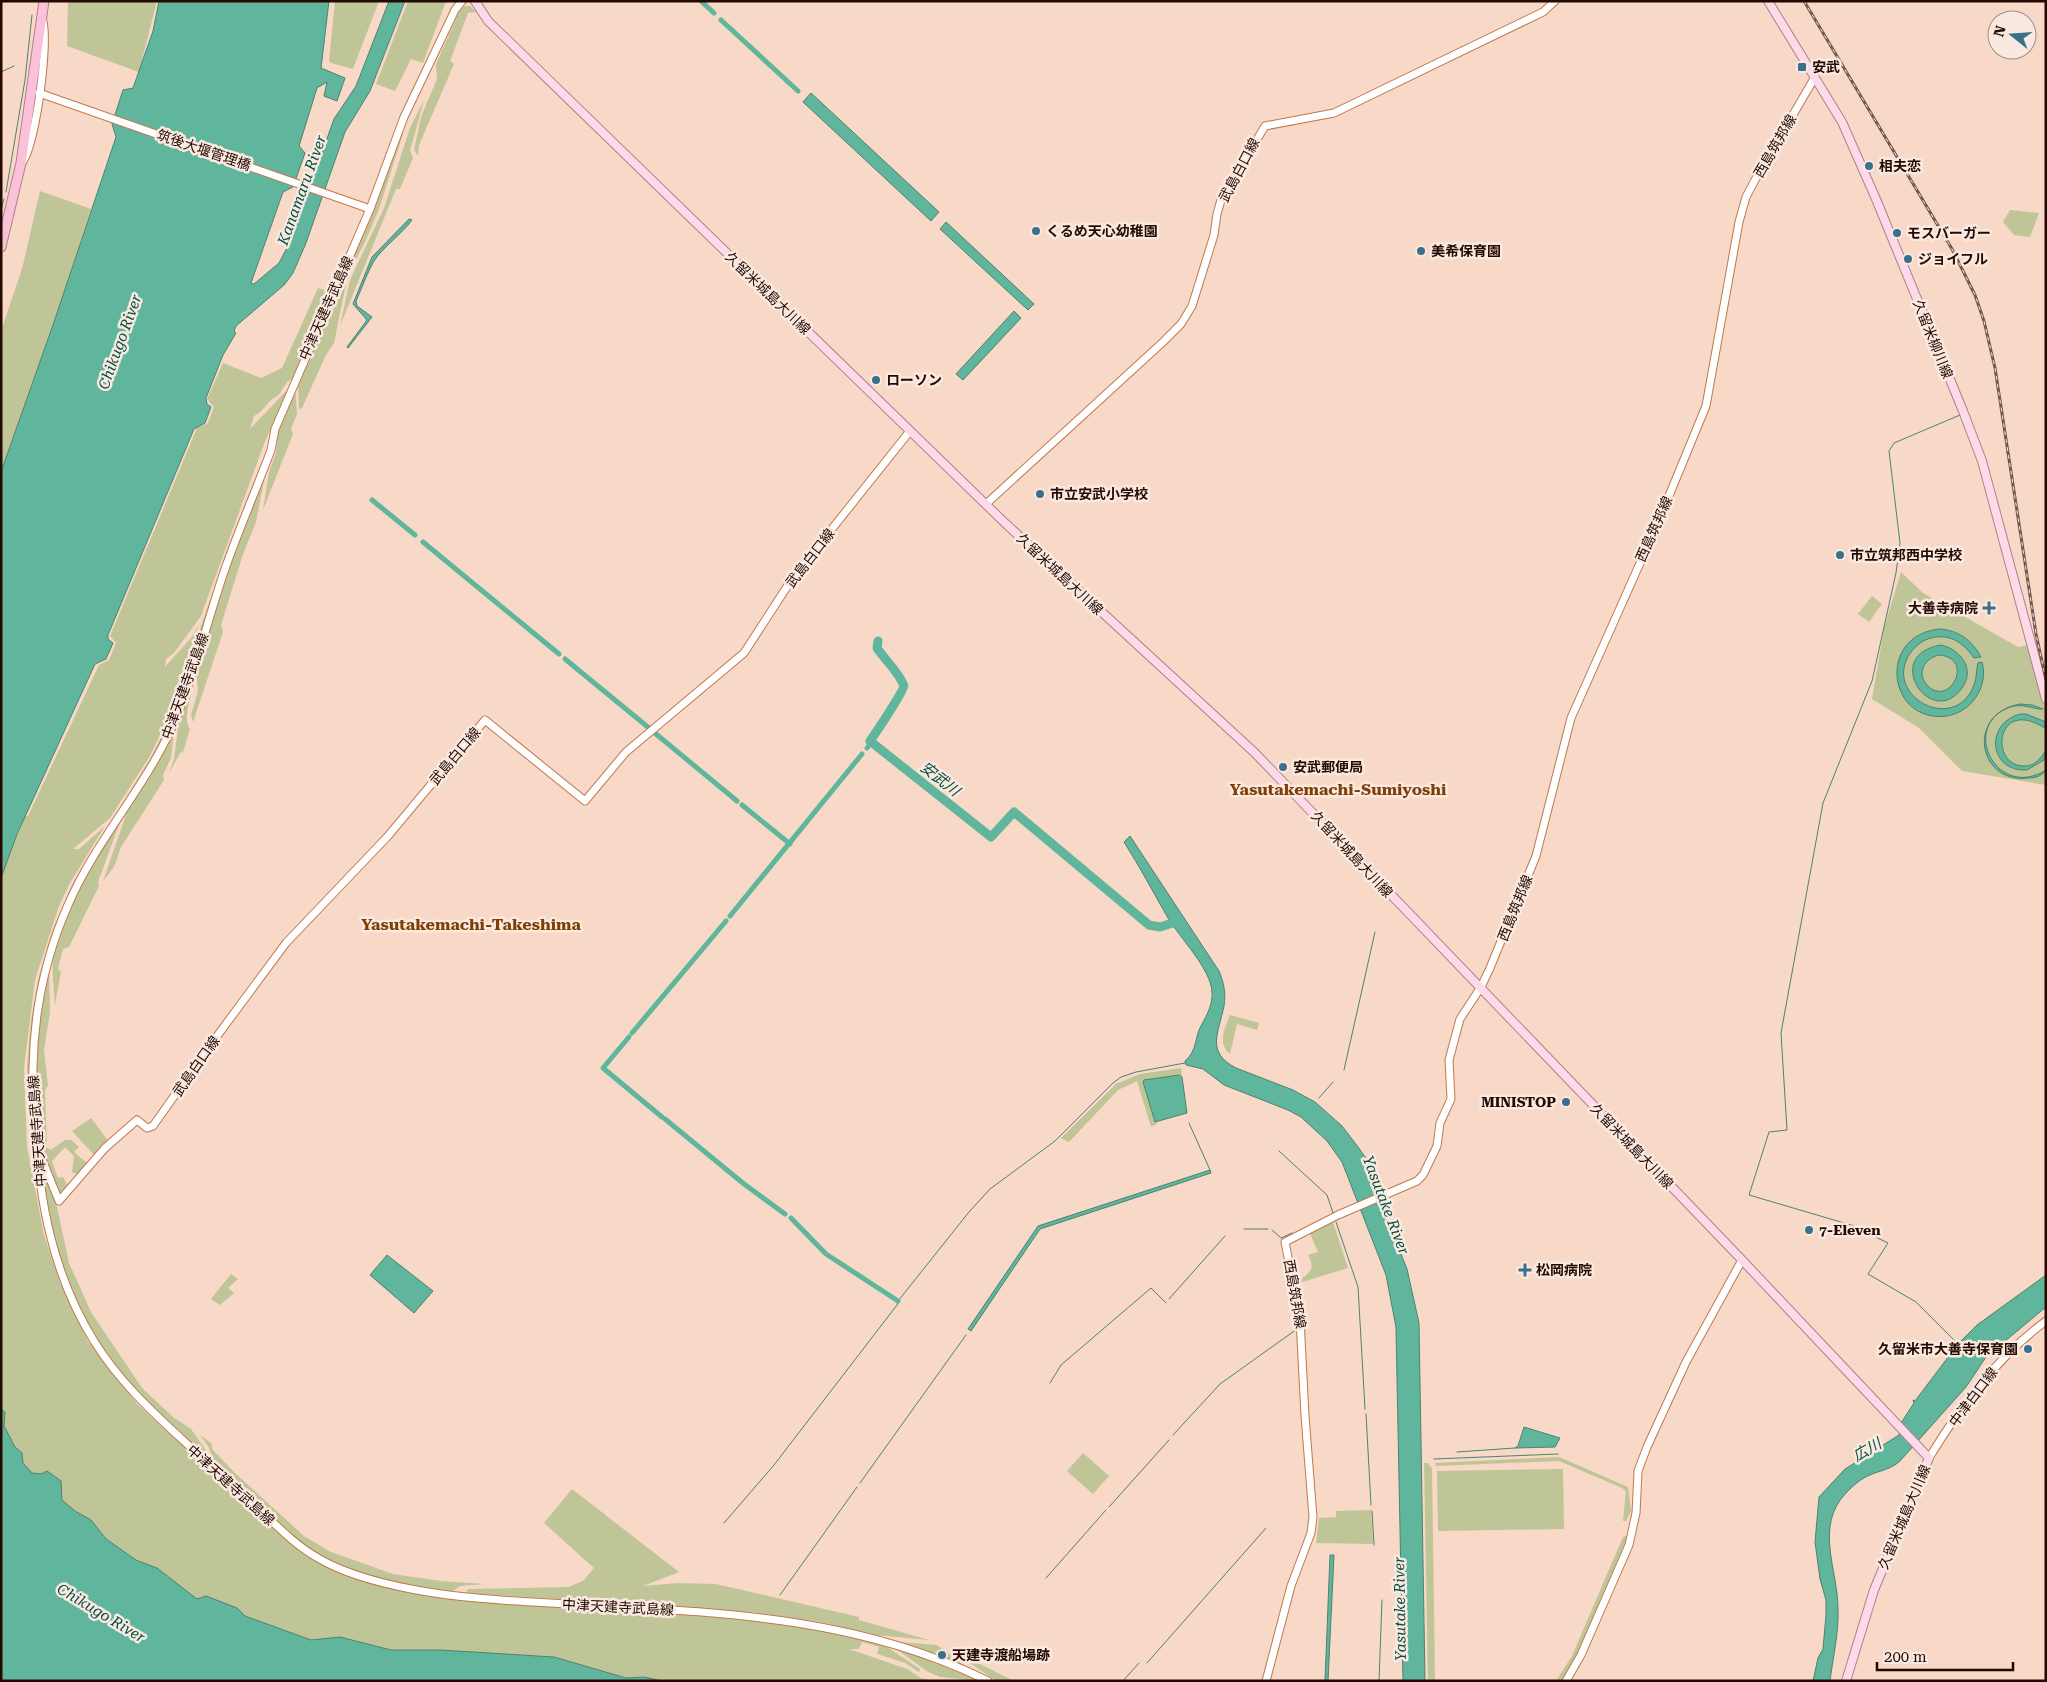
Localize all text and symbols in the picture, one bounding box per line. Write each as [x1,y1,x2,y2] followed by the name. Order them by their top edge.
[1987,10,2037,60] north arrow
[1990,23,2009,39] text: N
[1812,59,1840,75] place label: 安武
[1796,61,1808,73] marker: 安武
[1751,112,1799,180] street label: 西島筑邦線
[155,126,253,174] street label: 筑後大堰管理橋
[273,132,331,248] water label: Kanamaru River
[1216,135,1262,205] street label: 武島白口線
[1879,158,1921,174] place label: 相夫恋
[1863,160,1875,172] marker: 相夫恋
[1046,223,1158,239] place label: くるめ天心幼稚園
[1030,225,1042,237] marker: くるめ天心幼稚園
[1907,225,1991,241] place label: モスバーガー
[1891,227,1903,239] marker: モスバーガー
[1431,243,1501,259] place label: 美希保育園
[1415,245,1427,257] marker: 美希保育園
[722,248,814,338] street label: 久留米城島大川線
[1918,251,1988,267] place label: ジョイフル
[1902,253,1914,265] marker: ジョイフル
[296,254,356,362] street label: 中津天建寺武島線
[95,291,146,392] water label: Chikugo River
[1910,297,1956,381] street label: 久留米柳川線
[886,372,942,388] place label: ローソン
[870,374,882,386] marker: ローソン
[1050,486,1148,502] place label: 市立安武小学校
[1034,488,1046,500] marker: 市立安武小学校
[1632,494,1676,564] street label: 西島筑邦線
[782,525,838,591] street label: 武島白口線
[1014,530,1106,618] street label: 久留米城島大川線
[1850,547,1962,563] place label: 市立筑邦西中学校
[1834,549,1846,561] marker: 市立筑邦西中学校
[1908,600,1978,616] place label: 大善寺病院
[1982,601,1996,615] marker: 大善寺病院
[158,631,212,741] street label: 中津天建寺武島線
[426,724,484,788] street label: 武島白口線
[917,758,965,801] water label: 安武川
[1293,759,1363,775] place label: 安武郵便局
[1277,761,1289,773] marker: 安武郵便局
[1230,780,1447,799] district label: Yasutakemachi-Sumiyoshi
[1308,808,1396,900] street label: 久留米城島大川線
[1494,873,1536,943] street label: 西島筑邦線
[361,915,581,934] district label: Yasutakemachi-Takeshima
[169,1033,223,1099] street label: 武島白口線
[25,1075,49,1187] street label: 中津天建寺武島線
[1481,1094,1556,1110] place label: MINISTOP
[1560,1096,1572,1108] marker: MINISTOP
[1587,1100,1677,1192] street label: 久留米城島大川線
[1359,1153,1413,1258] water label: Yasutake River
[1819,1222,1881,1238] place label: 7-Eleven
[1803,1224,1815,1236] marker: 7-Eleven
[1281,1258,1309,1330] street label: 西島筑邦線
[1536,1262,1592,1278] place label: 松岡病院
[1518,1263,1532,1277] marker: 松岡病院
[1878,1341,2018,1357] place label: 久留米市大善寺保育園
[2022,1343,2034,1355] marker: 久留米市大善寺保育園
[1946,1364,2000,1430] street label: 中津白口線
[1850,1434,1886,1465] water label: 広川
[184,1442,278,1528] street label: 中津天建寺武島線
[1875,1462,1933,1572] street label: 久留米城島大川線
[1390,1556,1410,1661] water label: Yasutake River
[54,1580,149,1647] water label: Chikugo River
[562,1596,674,1618] street label: 中津天建寺武島線
[1877,1640,2013,1672] scale bar
[952,1647,1050,1663] place label: 天建寺渡船場跡
[1884,1648,1927,1666] text: 200 m
[936,1649,948,1661] marker: 天建寺渡船場跡

